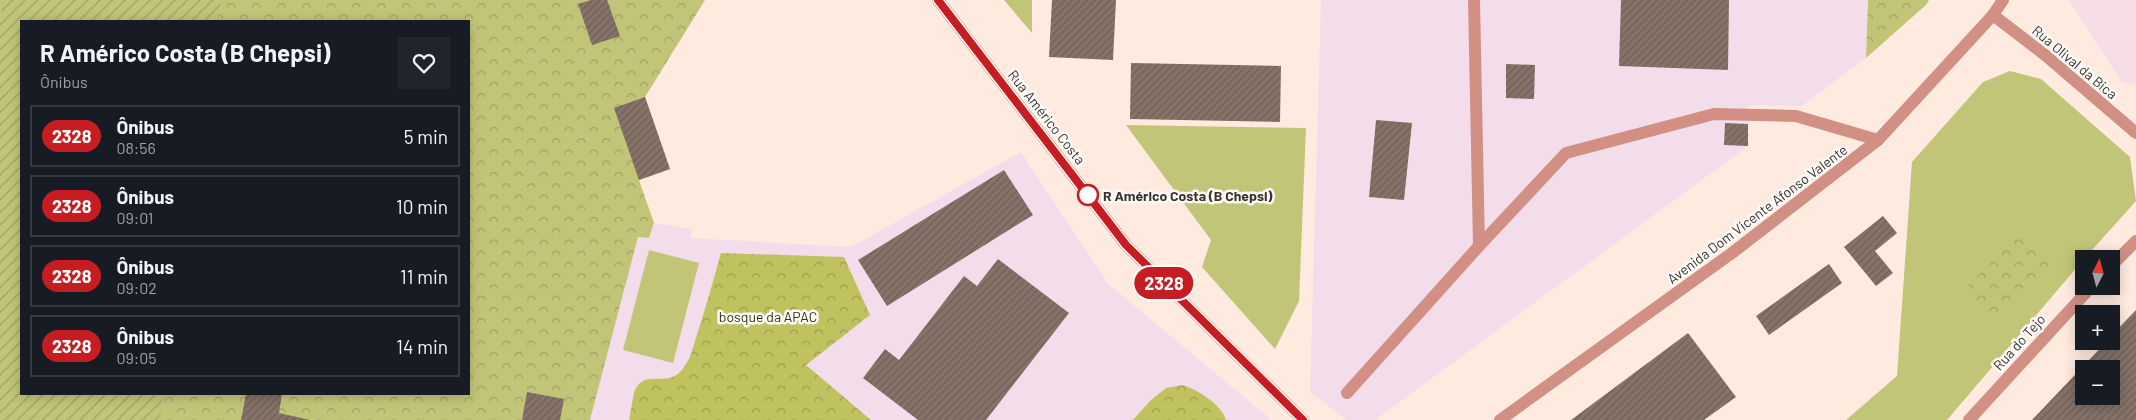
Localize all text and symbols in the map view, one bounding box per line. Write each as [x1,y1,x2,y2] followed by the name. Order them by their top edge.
[2029,22,2121,102] street label: Rua Olival da Bica
[398,37,450,89] button: heart
[40,38,330,67] text: R Américo Costa (B Chepsi)
[1005,66,1089,168] street label: Rua Américo Costa
[40,72,88,91] text: Ônibus
[116,115,174,138] text: Ônibus
[52,125,91,147] text: 2328
[404,125,448,148] text: 5 min
[116,138,156,157] text: 08:56
[1664,141,1850,287] street label: Avenida Dom Vicente Afonso Valente
[1077,184,1099,206] marker: R Américo Costa (B Chepsi)
[116,185,174,208] text: Ônibus
[1103,187,1272,204] place label: R Américo Costa (B Chepsi)
[52,195,91,217] text: 2328
[396,195,448,218] text: 10 min
[116,208,153,227] text: 09:01
[2075,250,2120,295] north arrow
[2075,250,2120,405] map controls
[116,255,174,278] text: Ônibus
[52,265,91,287] text: 2328
[400,265,448,288] text: 11 min
[1129,267,1199,299] line badge: 2328
[1144,272,1184,294] text: 2328
[116,278,157,297] text: 09:02
[2075,305,2120,350] button: +
[719,308,817,325] park label: bosque da APAC
[1989,310,2049,374] street label: Rua do Tejo
[116,325,174,348] text: Ônibus
[52,335,91,357] text: 2328
[396,335,448,358] text: 14 min
[116,348,156,367] text: 09:05
[2075,360,2120,405] button: −

